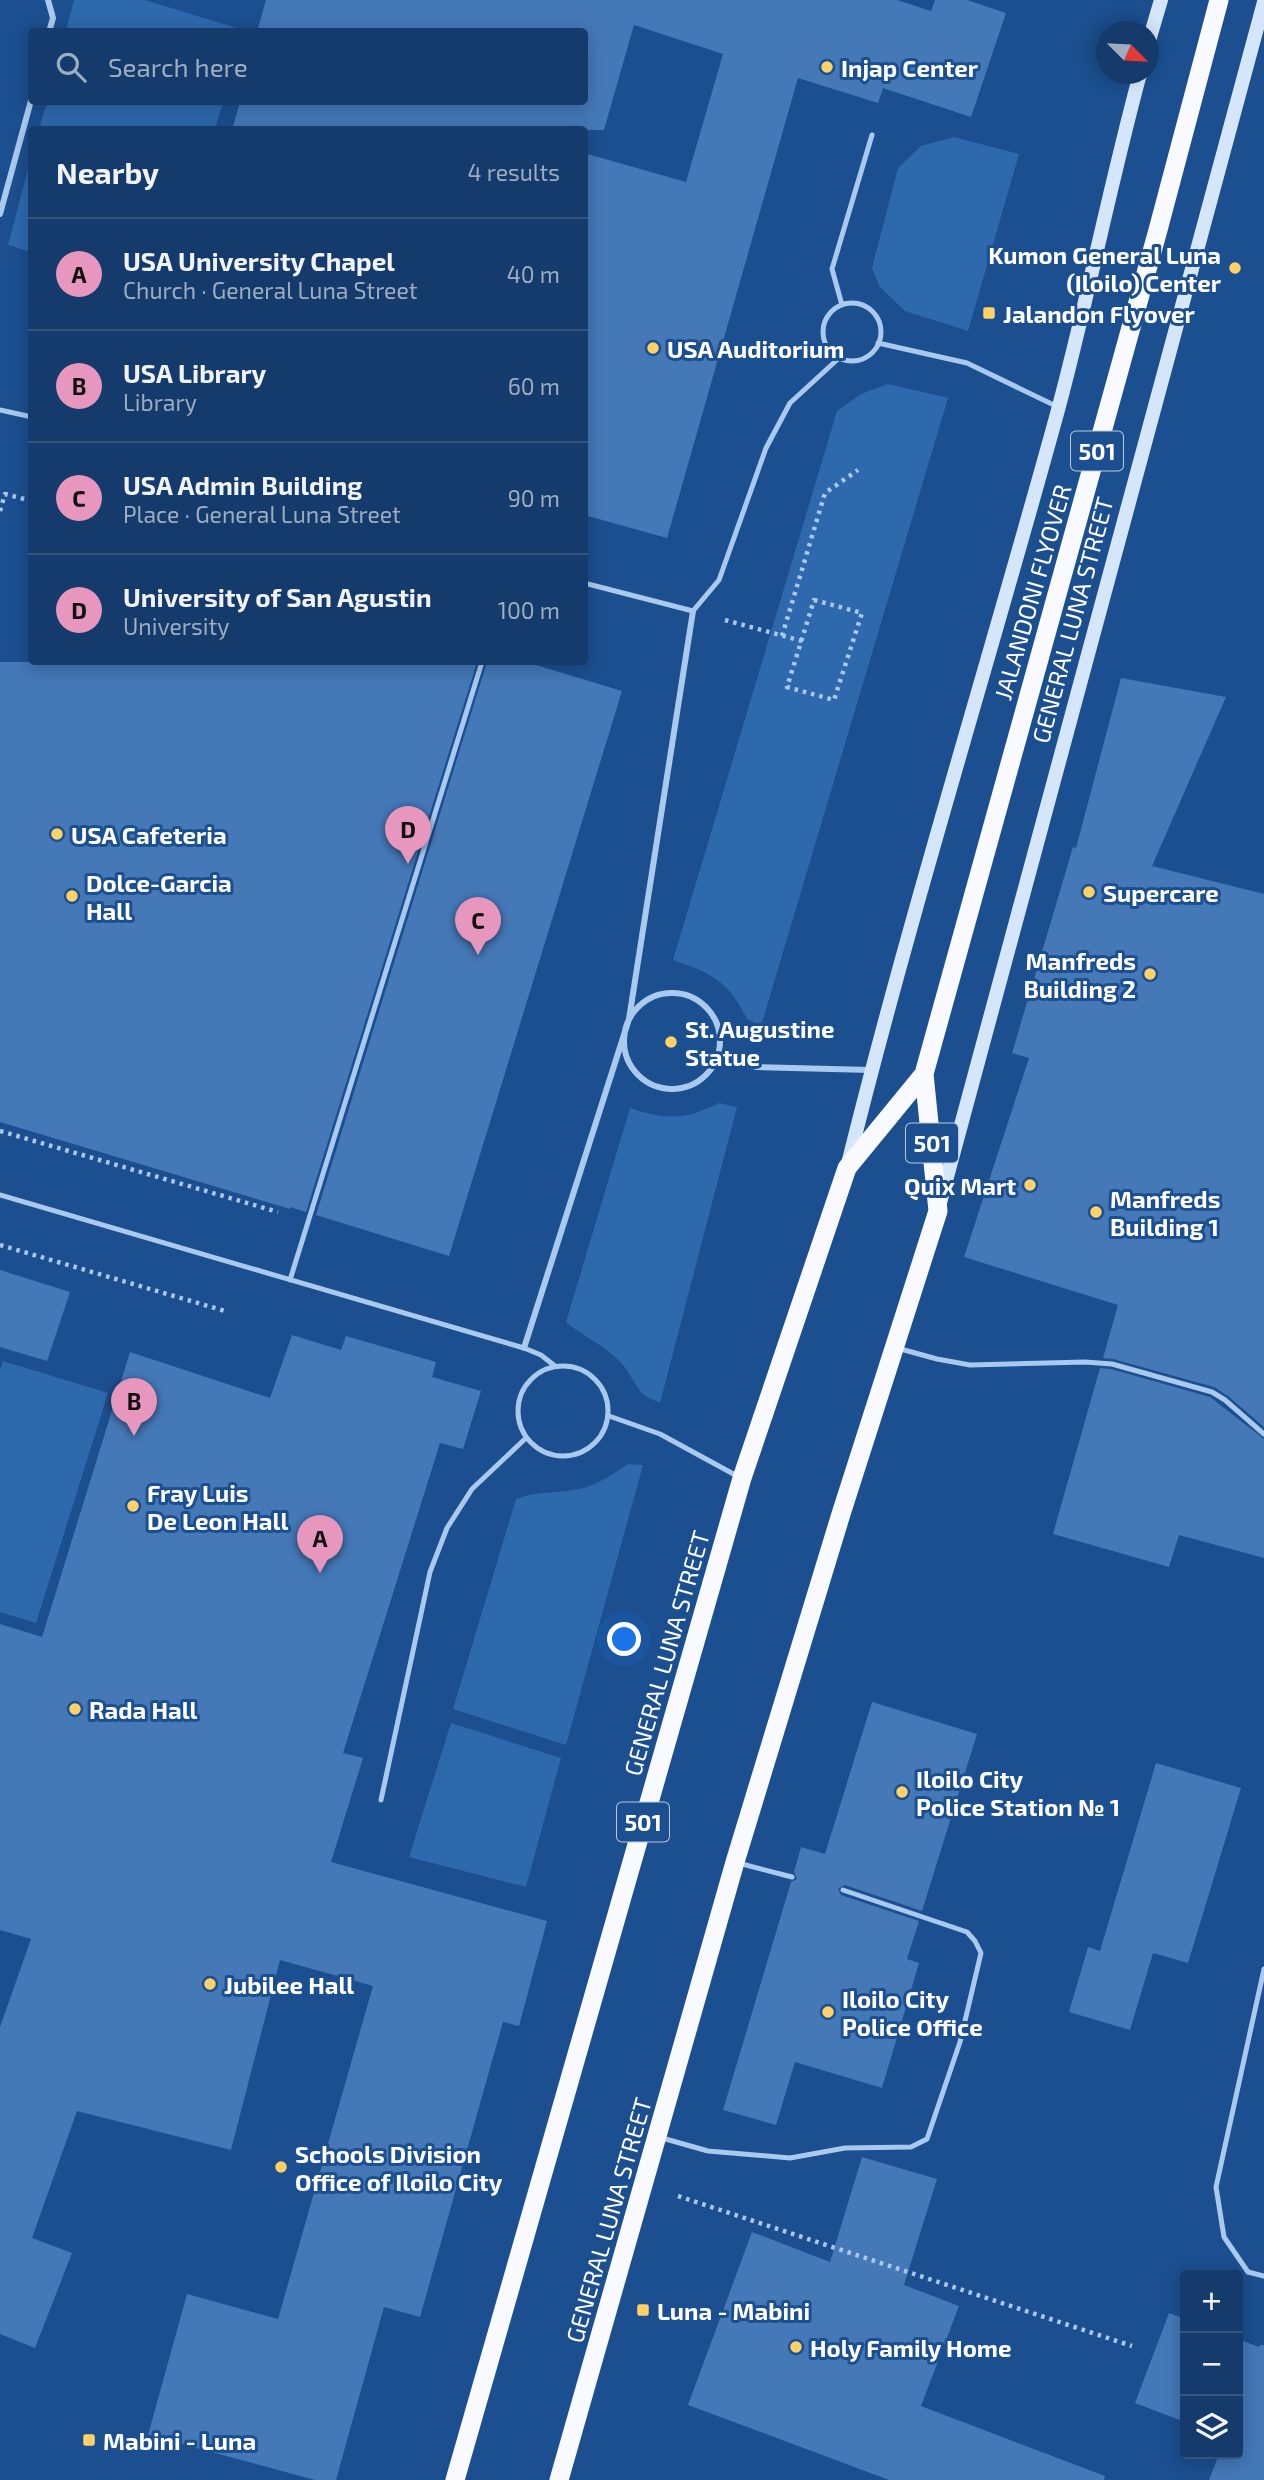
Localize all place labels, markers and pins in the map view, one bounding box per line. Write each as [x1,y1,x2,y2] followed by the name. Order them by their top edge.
[841,53,979,82] place label: Injap Center
[819,59,835,75] marker: Injap Center
[988,240,1222,297] place label: Kumon General Luna (Iloilo) Center
[1227,260,1243,276] marker: Kumon General Luna (Iloilo) Center
[1003,299,1196,328] place label: Jalandon Flyover
[981,305,997,321] marker: Jalandon Flyover
[667,334,844,363] place label: USA Auditorium
[645,340,661,356] marker: USA Auditorium
[385,806,431,864] pin: D
[71,820,227,849] place label: USA Cafeteria
[49,826,65,842] marker: USA Cafeteria
[86,868,232,925] place label: Dolce-Garcia Hall
[1103,878,1219,907] place label: Supercare
[1081,884,1097,900] marker: Supercare
[64,888,80,904] marker: Dolce-Garcia Hall
[455,897,501,955] pin: C
[1023,946,1136,1003] place label: Manfreds Building 2
[1142,966,1158,982] marker: Manfreds Building 2
[685,1014,835,1071] place label: St. Augustine Statue
[663,1034,679,1050] marker: St. Augustine Statue
[904,1171,1016,1201] place label: Quix Mart
[1022,1177,1038,1193] marker: Quix Mart
[1110,1184,1220,1241] place label: Manfreds Building 1
[1088,1204,1104,1220] marker: Manfreds Building 1
[111,1378,157,1436] pin: B
[147,1478,288,1535] place label: Fray Luis De Leon Hall
[125,1498,141,1514] marker: Fray Luis De Leon Hall
[297,1515,343,1573] pin: A
[89,1695,198,1724] place label: Rada Hall
[67,1701,83,1717] marker: Rada Hall
[916,1764,1120,1821] place label: Iloilo City Police Station № 1
[894,1784,910,1800] marker: Iloilo City Police Station № 1
[224,1970,354,1999] place label: Jubilee Hall
[202,1976,218,1992] marker: Jubilee Hall
[842,1984,983,2041] place label: Iloilo City Police Office
[820,2004,836,2020] marker: Iloilo City Police Office
[295,2139,503,2196] place label: Schools Division Office of Iloilo City
[273,2159,289,2175] marker: Schools Division Office of Iloilo City
[657,2296,810,2325] place label: Luna - Mabini
[635,2302,651,2318] marker: Luna - Mabini
[810,2333,1012,2362] place label: Holy Family Home
[788,2339,804,2355] marker: Holy Family Home
[103,2426,256,2455] place label: Mabini - Luna
[81,2432,97,2448] marker: Mabini - Luna

